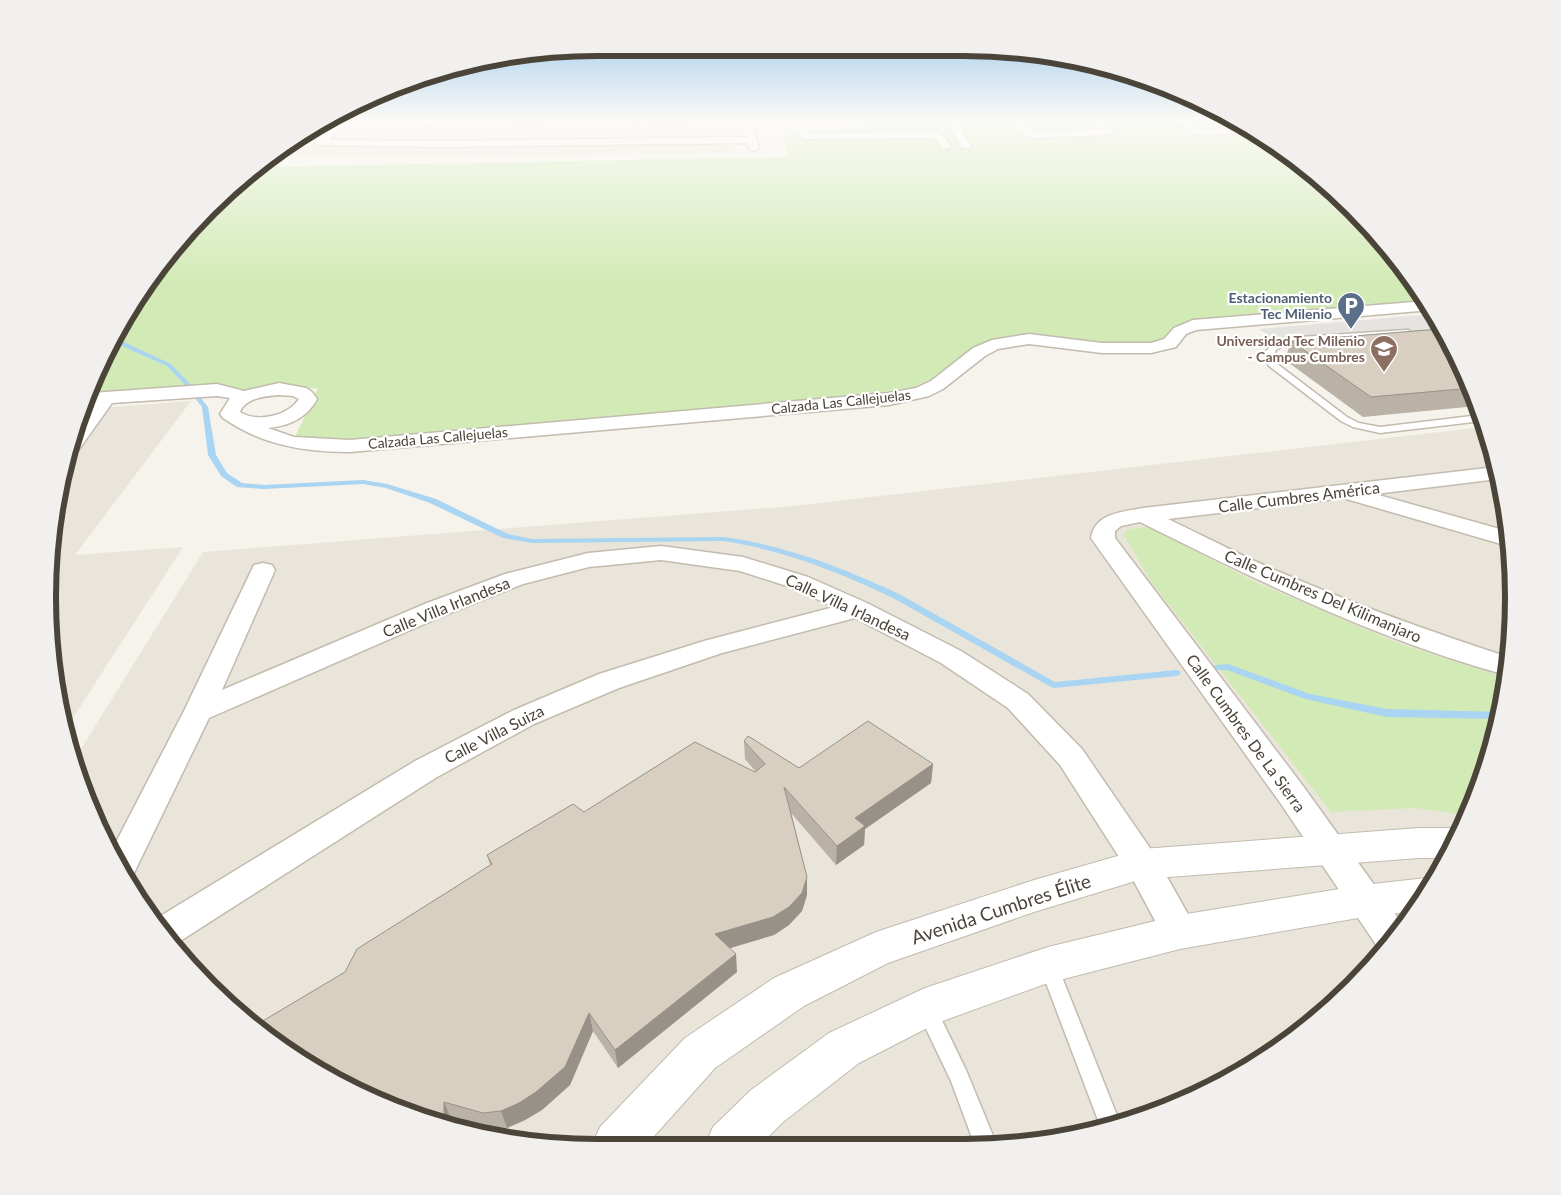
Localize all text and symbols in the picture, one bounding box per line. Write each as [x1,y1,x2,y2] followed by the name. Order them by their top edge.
[1228,289,1332,322] place label: Estacionamiento Tec Milenio
[1336,291,1366,330] parking icon: Estacionamiento Tec Milenio
[1216,332,1365,365] place label: Universidad Tec Milenio - Campus Cumbres
[1369,334,1399,373] school or university icon: Universidad Tec Milenio - Campus Cumbres
[770,386,912,417] street label: Calzada Las Callejuelas
[367,423,509,452] street label: Calzada Las Callejuelas
[1217,477,1381,516] street label: Calle Cumbres América
[1222,545,1425,646] street label: Calle Cumbres Del Kilimanjaro
[783,569,914,644] street label: Calle Villa Irlandesa
[379,572,512,641] street label: Calle Villa Irlandesa
[1183,650,1310,815] street label: Calle Cumbres De La Sierra
[441,700,547,767] street label: Calle Villa Suiza
[908,869,1094,948] street label: Avenida Cumbres Élite

